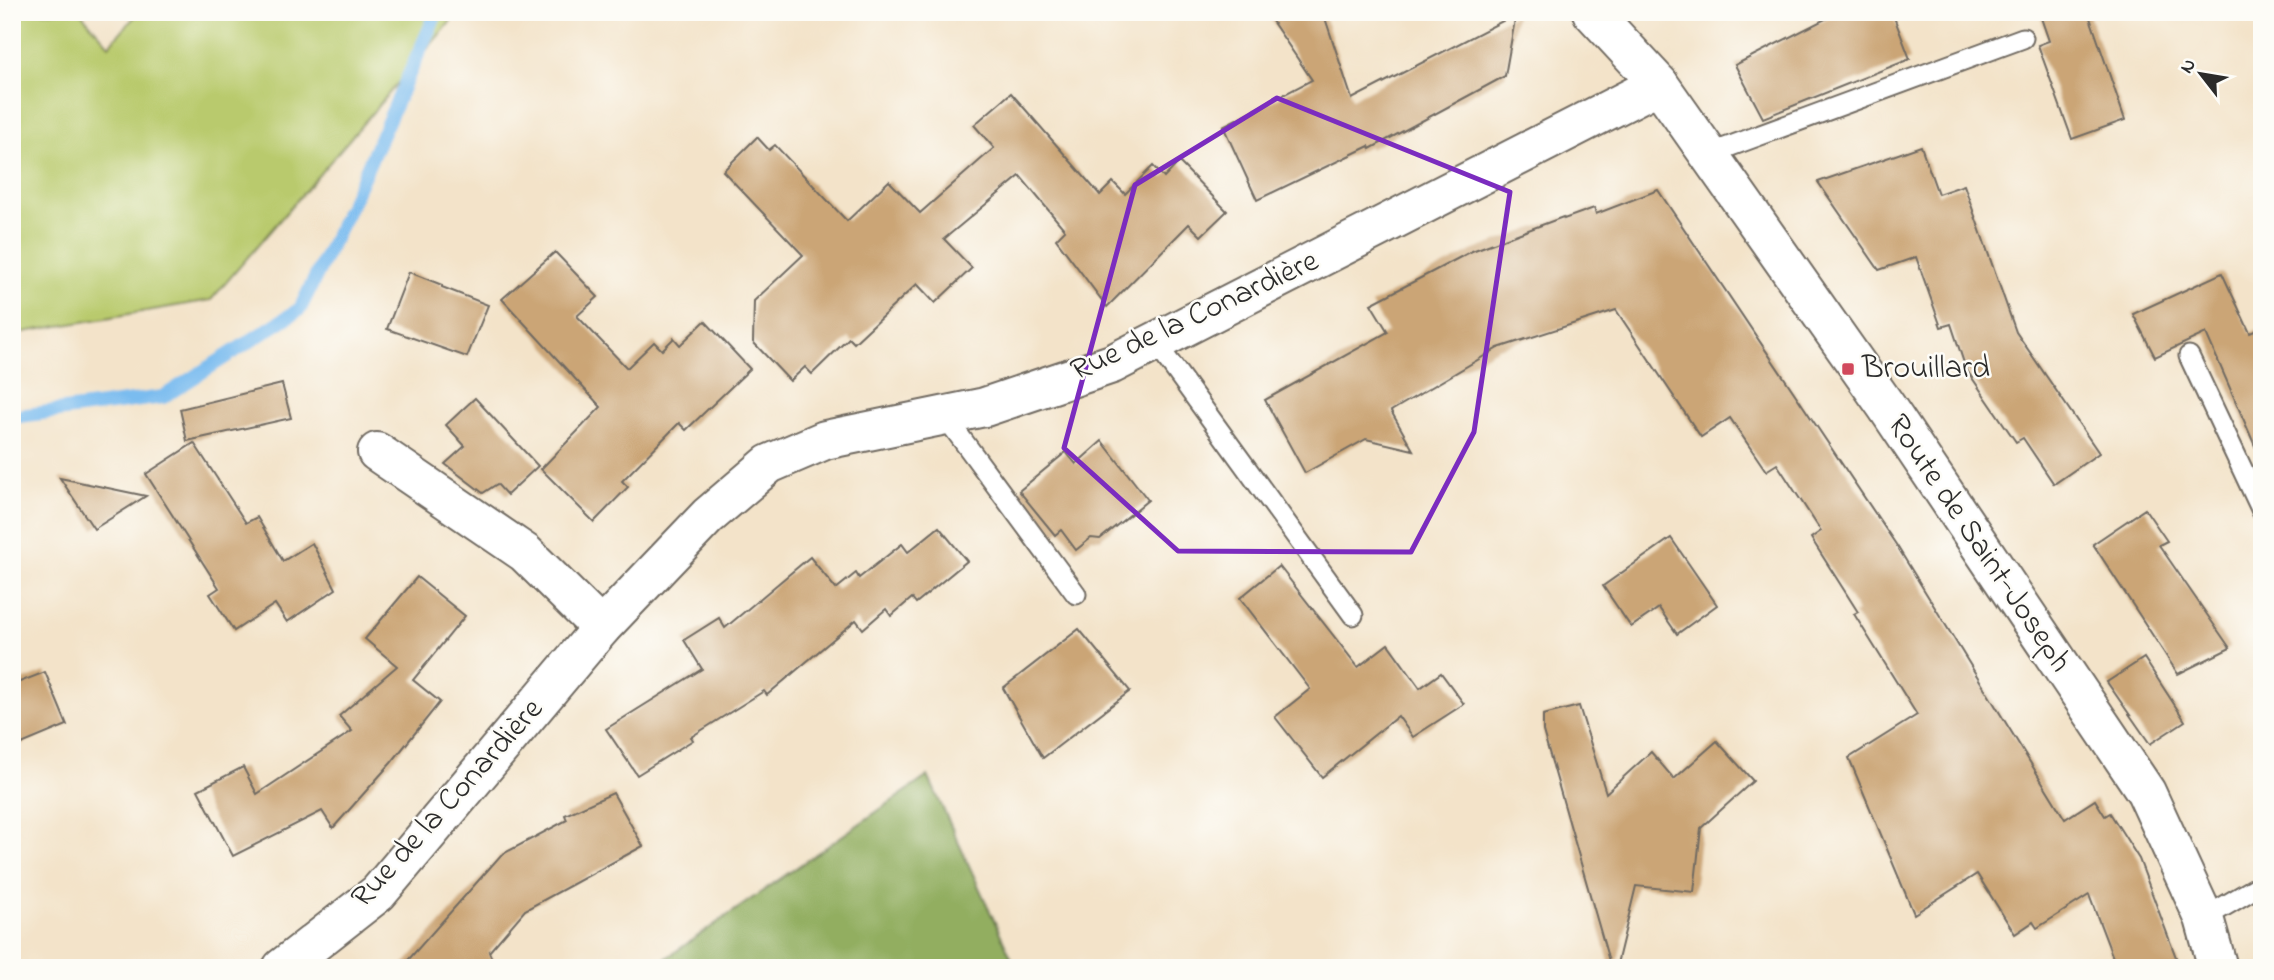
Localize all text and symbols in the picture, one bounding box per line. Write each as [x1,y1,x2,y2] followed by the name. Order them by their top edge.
[2166,38,2236,108] north arrow
[2174,54,2204,79] text: N
[1063,239,1327,395] street label: Rue de la Conardière
[1861,346,1990,393] place label: Brouillard
[1840,361,1856,377] marker: Brouillard
[1874,405,2082,683] street label: Route de Saint-Joseph
[341,688,556,920] street label: Rue de la Conardière

